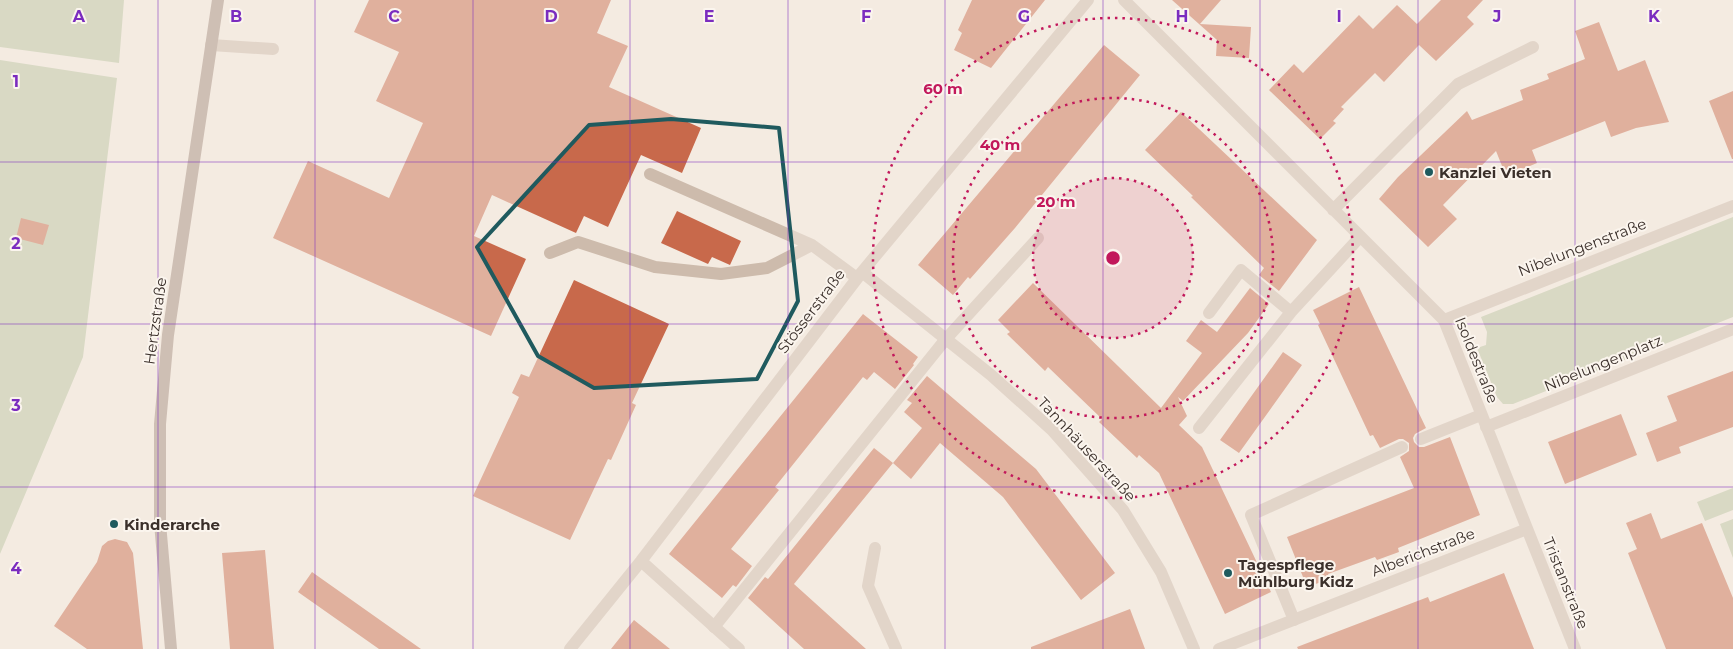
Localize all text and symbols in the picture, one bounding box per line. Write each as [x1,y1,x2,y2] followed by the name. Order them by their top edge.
[72,7,86,26] text: A
[230,7,242,26] text: B
[388,7,400,26] text: C
[544,7,558,26] text: D
[704,7,714,26] text: E
[861,7,871,26] text: F
[1018,7,1030,26] text: G
[1176,7,1188,26] text: H
[1336,7,1342,26] text: I
[1492,7,1501,26] text: J
[1648,7,1661,26] text: K
[13,72,19,91] text: 1
[923,79,963,98] text: 60 m
[980,135,1020,154] text: 40 m
[1439,163,1552,182] place label: Kanzlei Vieten
[1423,166,1435,178] marker: Kanzlei Vieten
[1036,192,1076,211] text: 20 m
[1515,214,1649,280] street label: Nibelungenstraße
[11,234,21,253] text: 2
[1104,249,1122,267] centre of rings
[773,265,849,357] street label: Stösserstraße
[139,276,171,366] street label: Hertzstraße
[1451,314,1503,406] street label: Isoldestraße
[1541,330,1665,395] street label: Nibelungenplatz
[1034,393,1140,505] street label: Tannhäuserstraße
[10,396,21,415] text: 3
[124,515,220,534] place label: Kinderarche
[108,518,120,530] marker: Kinderarche
[1369,524,1477,580] street label: Alberichstraße
[1539,534,1593,632] street label: Tristanstraße
[1238,555,1353,591] place label: Tagespflege Mühlburg Kidz
[10,559,22,578] text: 4
[1222,567,1234,579] marker: Tagespflege Mühlburg Kidz

